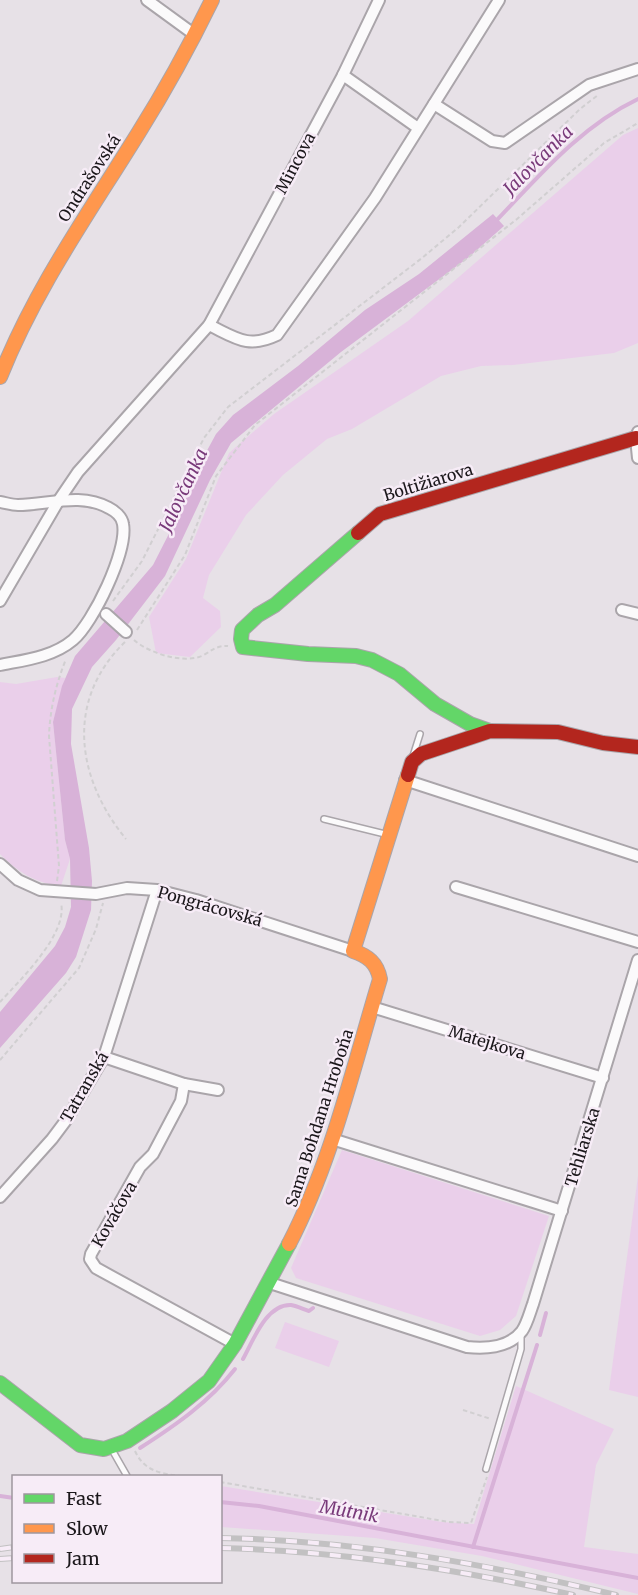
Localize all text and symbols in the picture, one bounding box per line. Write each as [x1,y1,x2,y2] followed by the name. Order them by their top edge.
[497,120,578,201] water label: Jalovčanka
[271,129,320,197] street label: Mincova
[53,130,125,225] street label: Ondrašovská
[153,445,212,537] water label: Jalovčanka
[381,459,476,505] street label: Boltižiarova
[155,882,265,931] street label: Pongrácovská
[446,1021,528,1063] street label: Matejkova
[281,1026,357,1210] street label: Sama Bohdana Hroboňa
[56,1048,112,1126] street label: Tatranská
[561,1105,604,1189] street label: Tehliarska
[87,1177,141,1251] street label: Kováčova
[12,1475,222,1583] legend
[66,1487,102,1510] text: Fast
[317,1494,380,1528] water label: Mútnik
[66,1517,109,1540] text: Slow
[65,1547,100,1570] text: Jam

